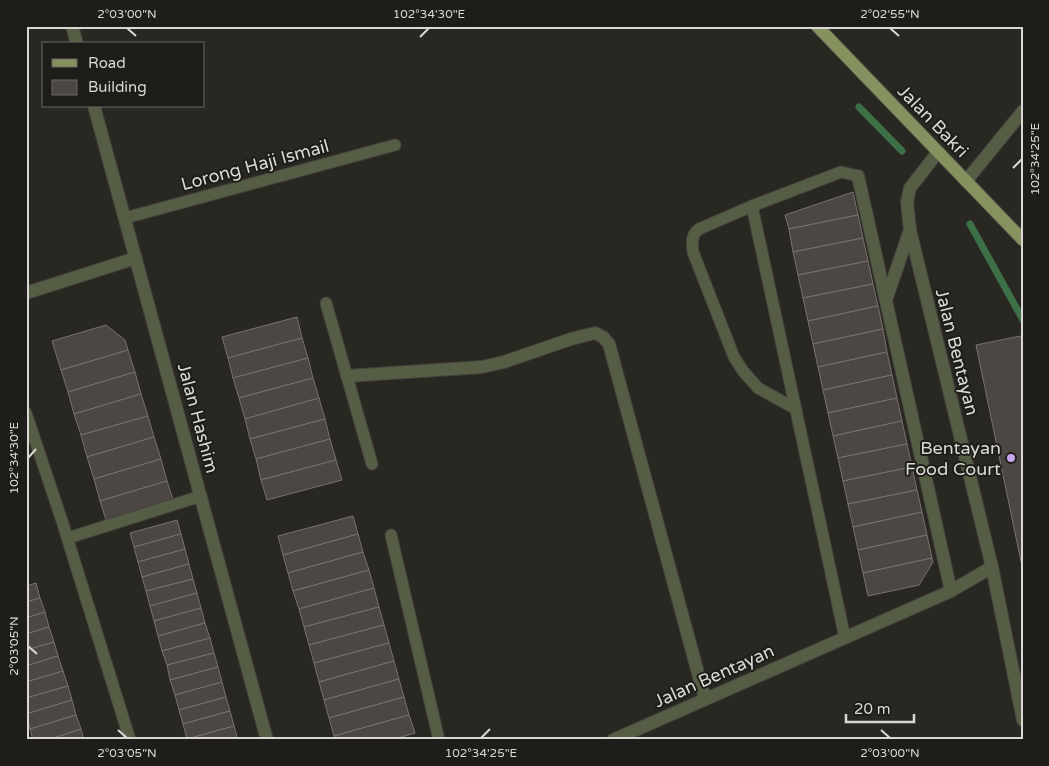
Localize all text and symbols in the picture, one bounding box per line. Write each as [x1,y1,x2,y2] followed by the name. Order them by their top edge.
[97,7,157,21] text: 2°03'00"N
[393,7,466,21] text: 102°34'30"E
[860,7,920,21] text: 2°02'55"N
[42,42,205,108] legend
[88,54,126,72] text: Road
[88,78,147,96] text: Building
[893,80,973,162] street label: Jalan Bakri
[1028,122,1042,195] text: 102°34'25"E
[179,135,331,195] street label: Lorong Haji Ismail
[931,286,983,418] street label: Jalan Bentayan
[173,361,223,475] street label: Jalan Hashim
[7,421,21,494] text: 102°34'30"E
[905,437,1001,480] place label: Bentayan Food Court
[1005,452,1017,464] marker: Bentayan Food Court
[7,616,21,676] text: 2°03'05"N
[650,640,778,712] street label: Jalan Bentayan
[846,691,914,723] scale bar
[854,700,891,718] text: 20 m
[97,746,157,760] text: 2°03'05"N
[445,746,518,760] text: 102°34'25"E
[860,746,920,760] text: 2°03'00"N

